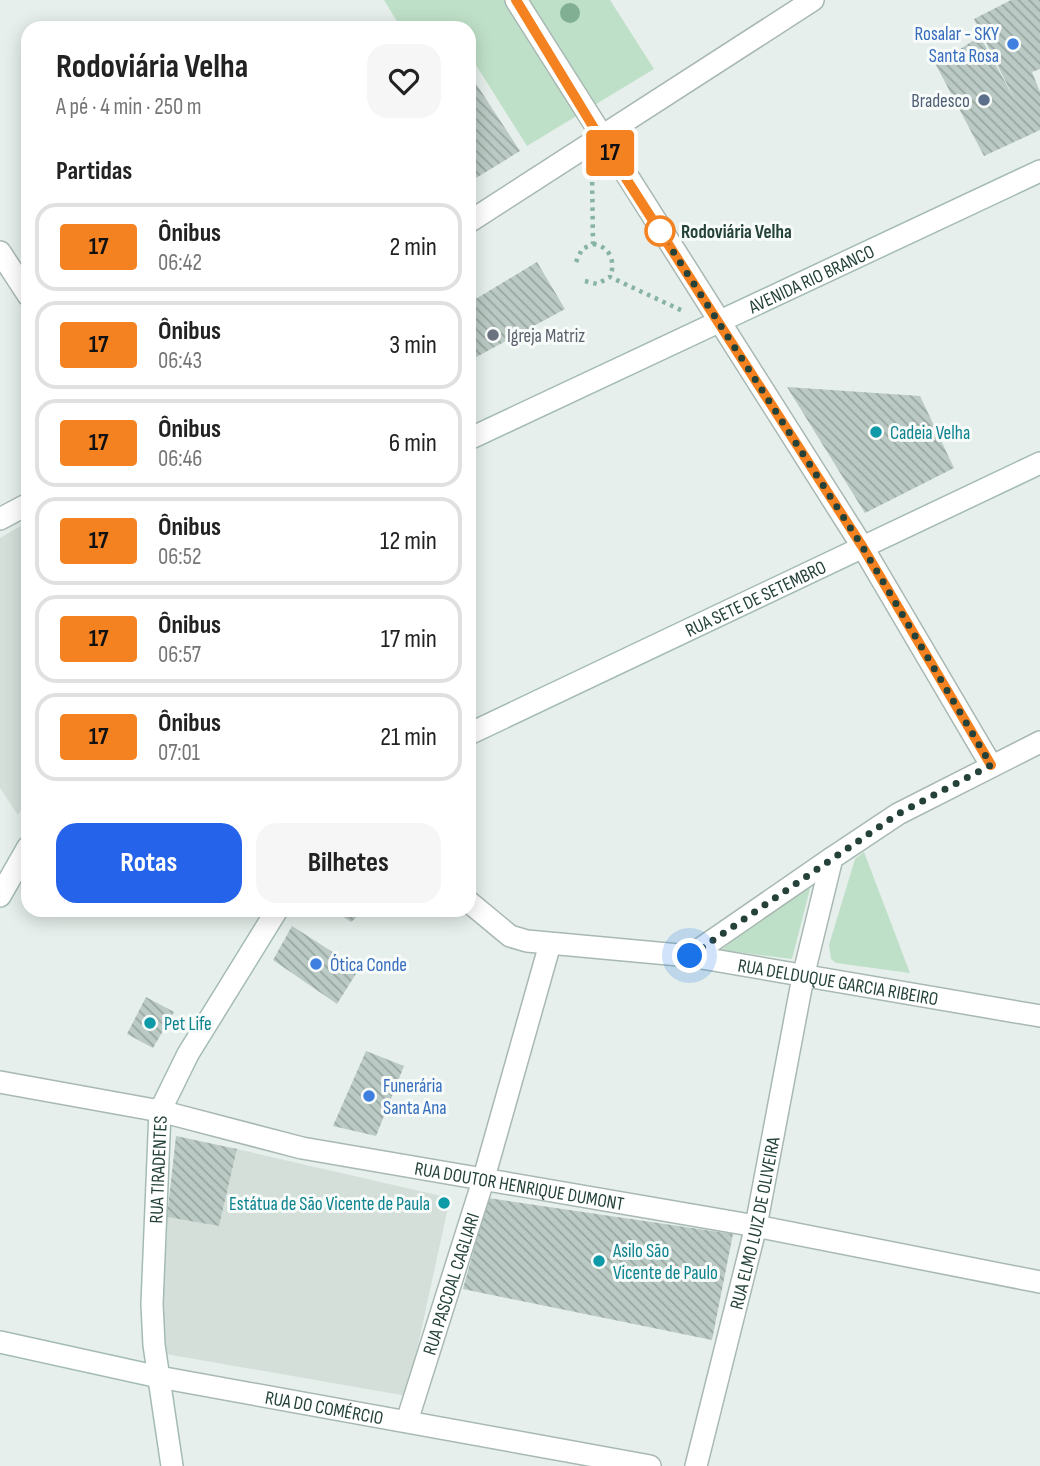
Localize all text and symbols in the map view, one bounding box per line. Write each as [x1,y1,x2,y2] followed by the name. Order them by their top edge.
[914,23,999,68] place label: Rosalar - SKY Santa Rosa
[1005,36,1021,52] marker: Rosalar - SKY Santa Rosa
[367,44,441,118] button: heart
[56,47,248,87] text: Rodoviária Velha
[911,90,970,113] place label: Bradesco
[976,92,992,108] marker: Bradesco
[56,93,202,121] text: A pé · 4 min · 250 m
[578,130,642,176] line badge: 17
[600,138,620,167] text: 17
[56,156,132,187] text: Partidas
[645,216,675,246] marker: Rodoviária Velha
[158,218,221,249] text: Ônibus
[681,221,792,244] place label: Rodoviária Velha
[89,232,108,261] text: 17
[389,232,437,263] text: 2 min
[744,240,878,320] street label: AVENIDA RIO BRANCO
[158,249,202,277] text: 06:42
[158,316,221,347] text: Ônibus
[507,325,585,348] place label: Igreja Matriz
[485,327,501,343] marker: Igreja Matriz
[89,330,108,359] text: 17
[389,330,437,361] text: 3 min
[158,347,202,375] text: 06:43
[158,414,221,445] text: Ônibus
[890,422,970,445] place label: Cadeia Velha
[868,424,884,440] marker: Cadeia Velha
[89,428,108,457] text: 17
[389,428,437,459] text: 6 min
[158,445,202,473] text: 06:46
[158,512,221,543] text: Ônibus
[89,526,108,555] text: 17
[380,526,437,557] text: 12 min
[158,543,201,571] text: 06:52
[682,556,830,643] street label: RUA SETE DE SETEMBRO
[158,610,221,641] text: Ônibus
[89,624,108,653] text: 17
[381,624,437,655] text: 17 min
[158,641,201,669] text: 06:57
[158,708,221,739] text: Ônibus
[89,722,108,751] text: 17
[380,722,437,753] text: 21 min
[158,739,200,767] text: 07:01
[56,823,242,903] button: Rotas
[256,823,441,903] button: Bilhetes
[672,938,707,973] your location
[330,954,407,977] place label: Ótica Conde
[736,954,940,1011] street label: RUA DELDUQUE GARCIA RIBEIRO
[308,956,324,972] marker: Ótica Conde
[164,1013,212,1036] place label: Pet Life
[142,1015,158,1031] marker: Pet Life
[383,1075,447,1120] place label: Funerária Santa Ana
[361,1088,377,1104] marker: Funerária Santa Ana
[145,1115,173,1224] street label: RUA TIRADENTES
[726,1134,786,1312] street label: RUA ELMO LUIZ DE OLIVEIRA
[413,1158,626,1216] street label: RUA DOUTOR HENRIQUE DUMONT
[229,1193,430,1216] place label: Estátua de São Vicente de Paula
[436,1195,452,1211] marker: Estátua de São Vicente de Paula
[419,1210,485,1358] street label: RUA PASCOAL CAGLIARI
[612,1240,718,1285] place label: Asilo São Vicente de Paulo
[591,1253,607,1269] marker: Asilo São Vicente de Paulo
[263,1386,385,1430] street label: RUA DO COMÉRCIO

